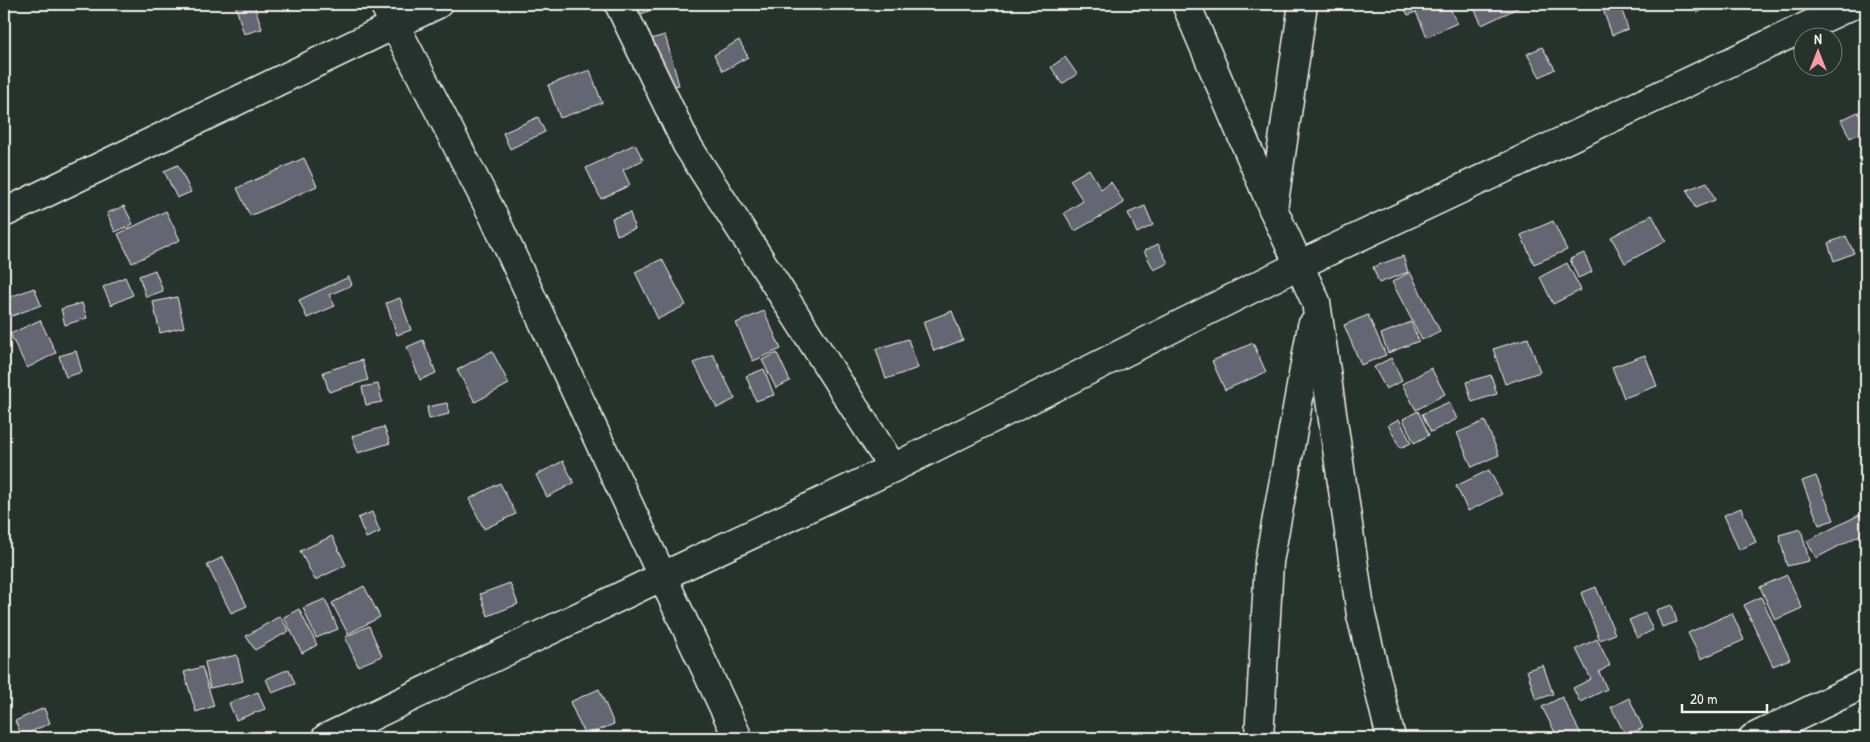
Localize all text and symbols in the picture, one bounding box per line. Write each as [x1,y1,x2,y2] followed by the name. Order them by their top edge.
[1792,28,1842,78] north arrow
[1814,29,1822,48] text: N
[1682,682,1768,714] scale bar
[1690,688,1717,709] text: 20 m

